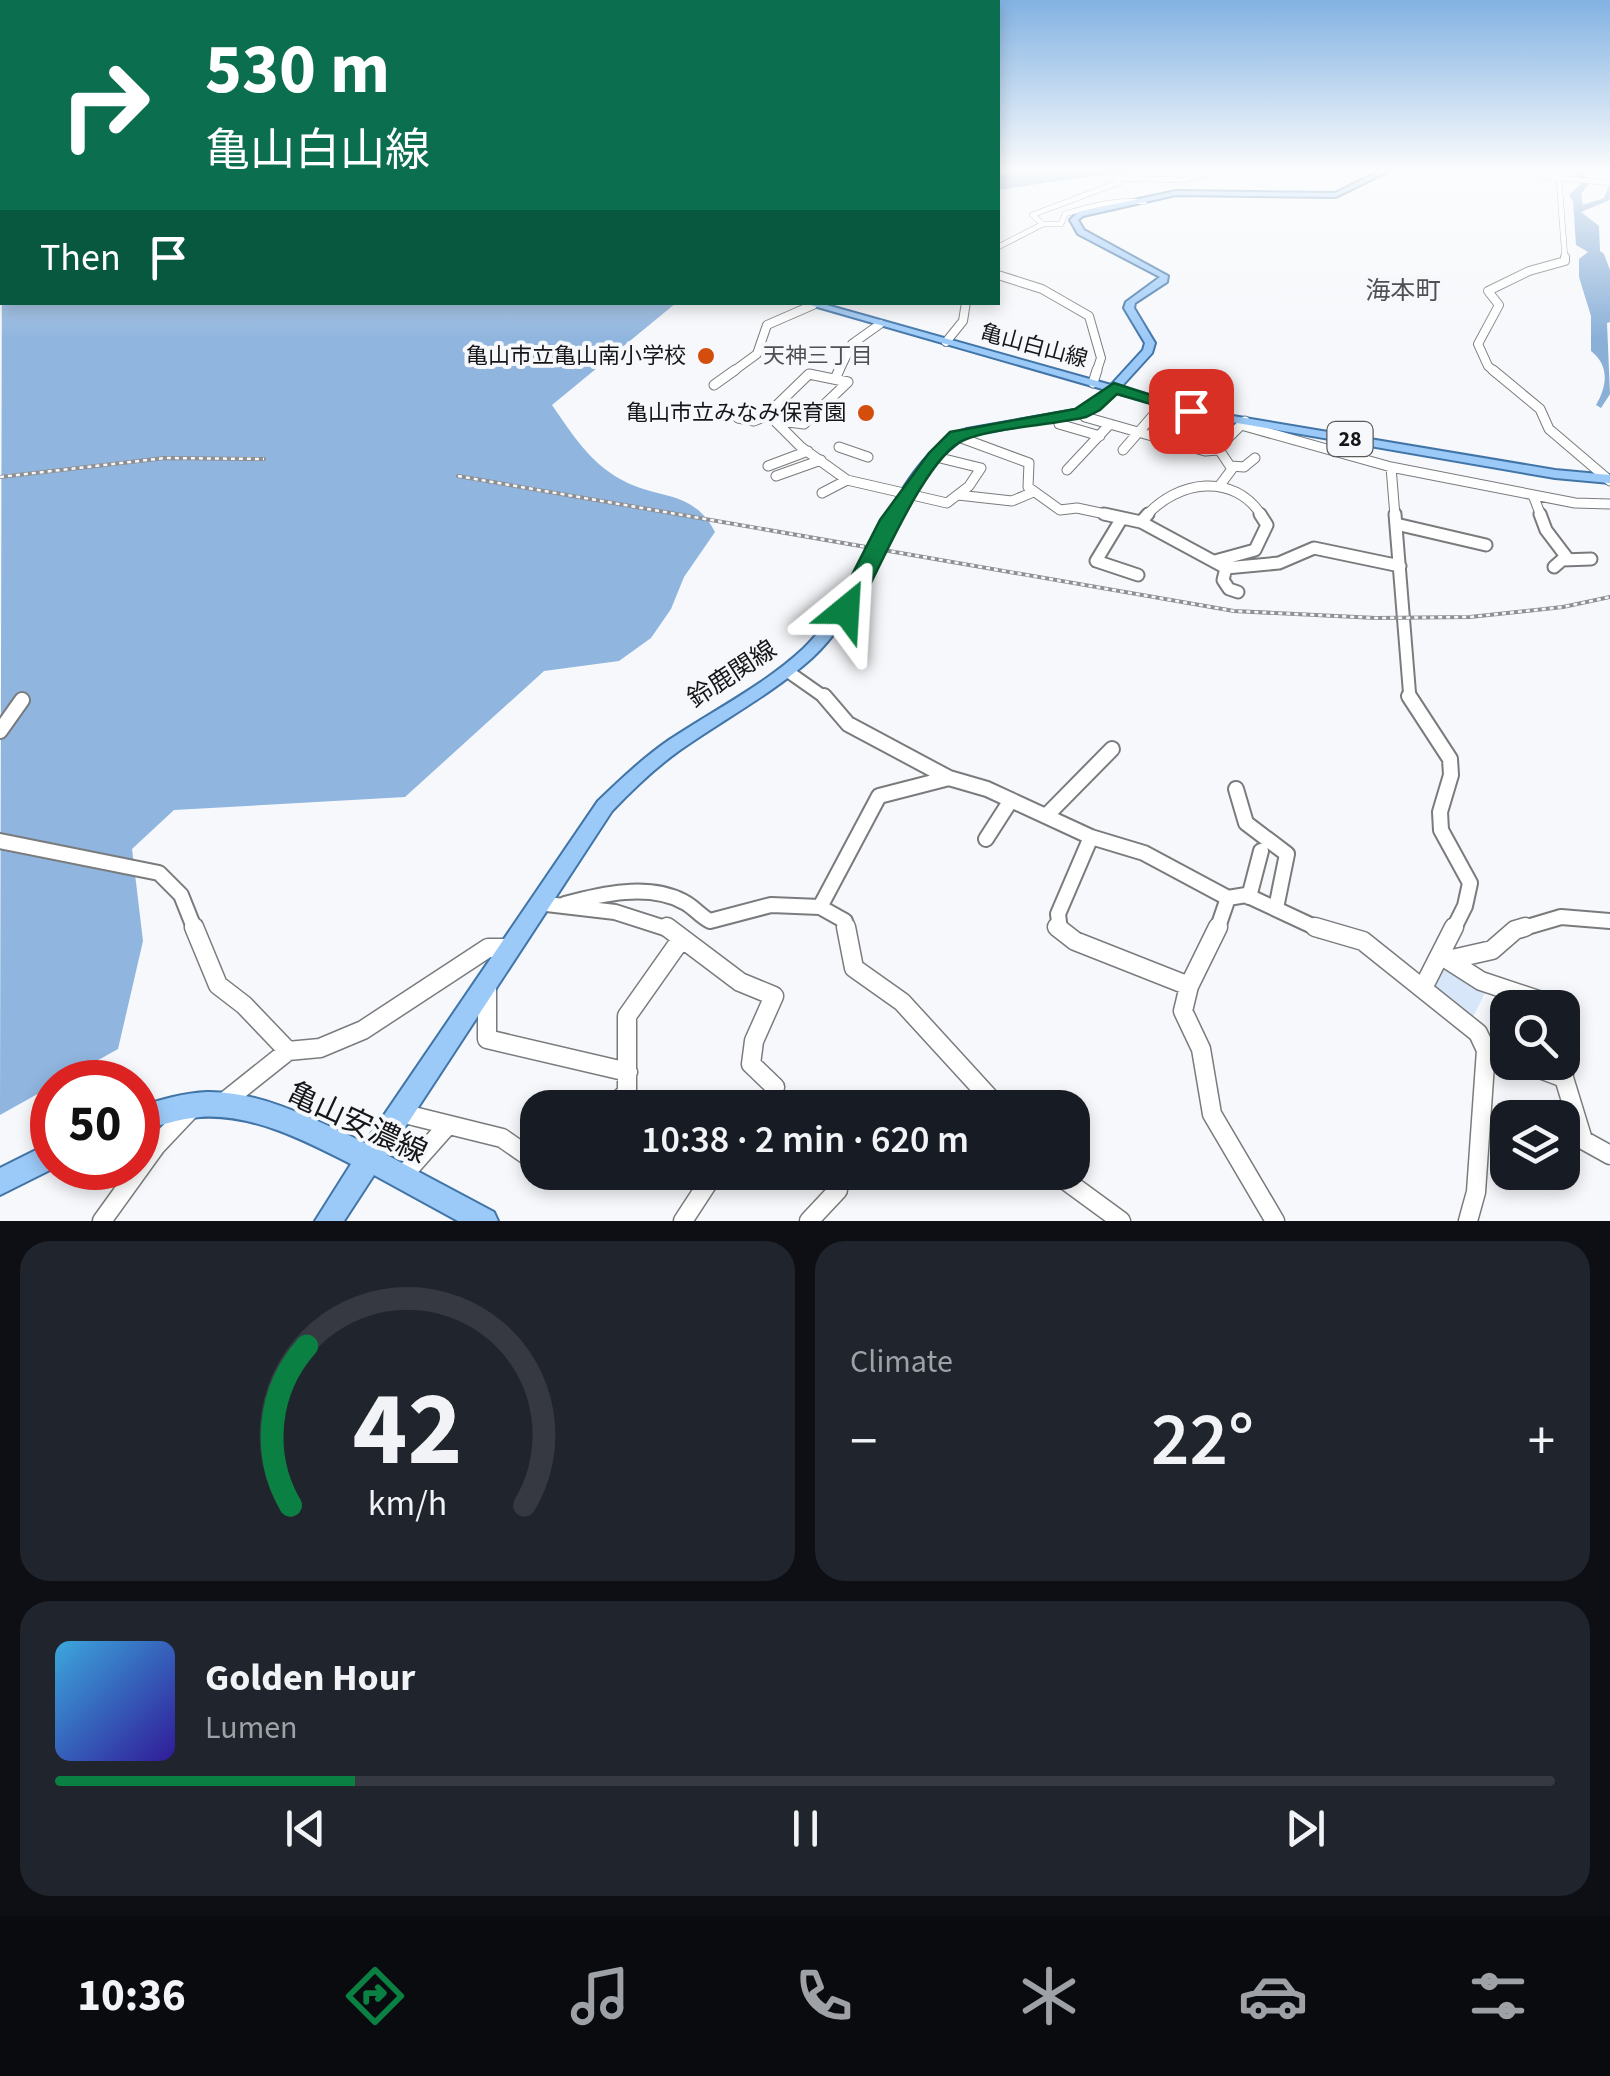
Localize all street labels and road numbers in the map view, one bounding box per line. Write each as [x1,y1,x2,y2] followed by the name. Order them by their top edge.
[977,316,1091,376] street label: 亀山白山線
[1328,422,1372,456] road number: 28
[680,632,784,716] street label: 鈴鹿関線
[280,1072,434,1174] street label: 亀山安濃線

